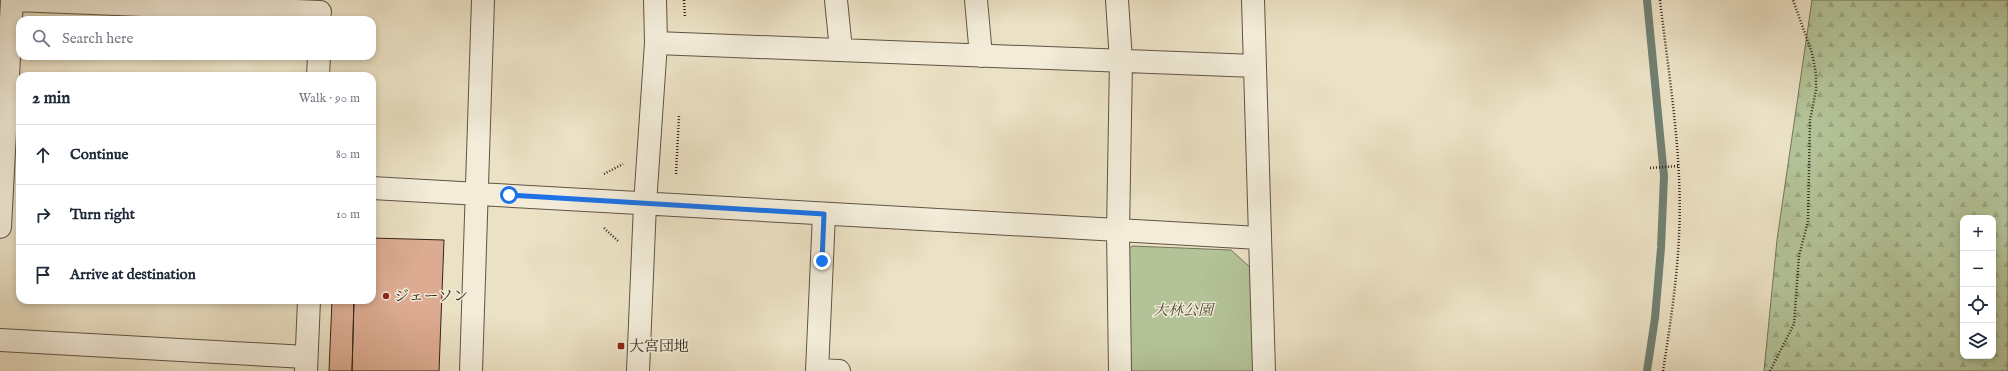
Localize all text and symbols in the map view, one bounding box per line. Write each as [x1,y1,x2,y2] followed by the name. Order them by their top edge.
[16,16,376,60] search box
[30,27,52,49] icon: search
[62,29,133,48] text: Search here
[32,88,70,109] text: 2 min
[299,90,360,107] text: Walk · 90 m
[32,144,54,166] icon: ahead
[70,145,128,164] text: Continue
[336,146,360,163] text: 80 m
[500,186,518,204] route start
[32,204,54,226] icon: right
[70,205,135,224] text: Turn right
[336,206,360,223] text: 10 m
[1960,215,1996,359] map controls
[1960,215,1996,251] button: +
[1960,251,1996,287] button: −
[813,252,831,270] route end
[32,264,54,286] icon: arrive
[70,265,196,284] text: Arrive at destination
[394,287,468,306] place label: ジェーソン
[1960,287,1996,323] button: locate
[381,291,391,301] marker: ジェーソン
[1153,301,1216,320] park label: 大林公園
[1960,323,1996,359] button: layers
[629,337,689,356] place label: 大宮団地
[616,341,626,351] marker: 大宮団地

